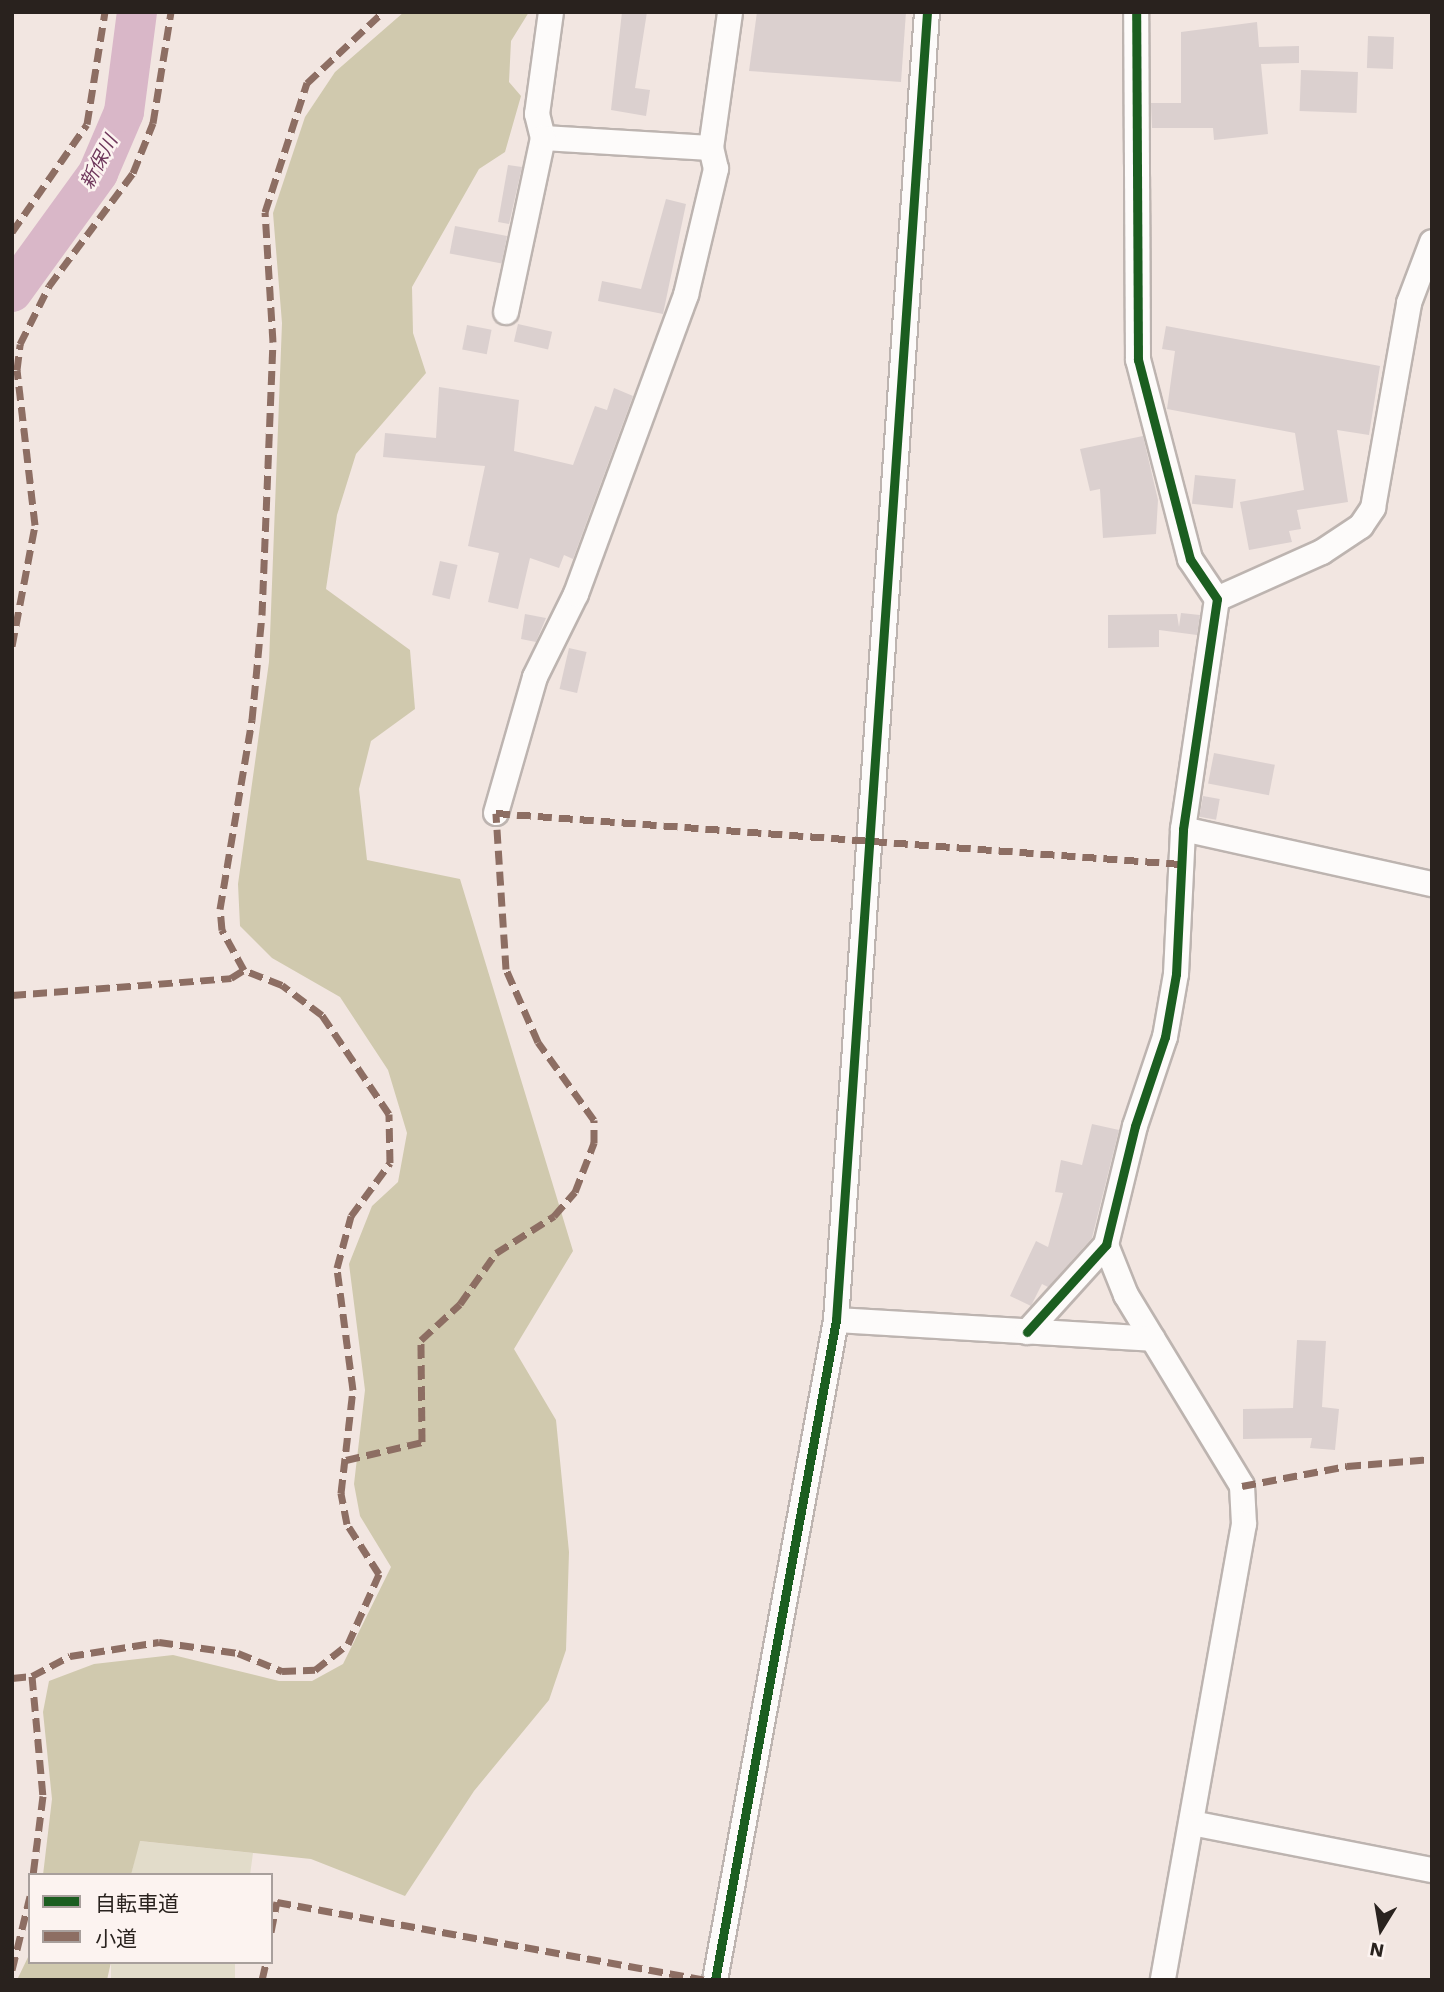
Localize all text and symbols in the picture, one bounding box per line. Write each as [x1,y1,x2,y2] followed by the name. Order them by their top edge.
[76,131,122,193] water label: 新保川
[28,1873,273,1964] legend
[95,1891,179,1916] text: 自転車道
[1346,1894,1416,1964] north arrow
[95,1926,137,1951] text: 小道
[1368,1937,1386,1963] text: N

